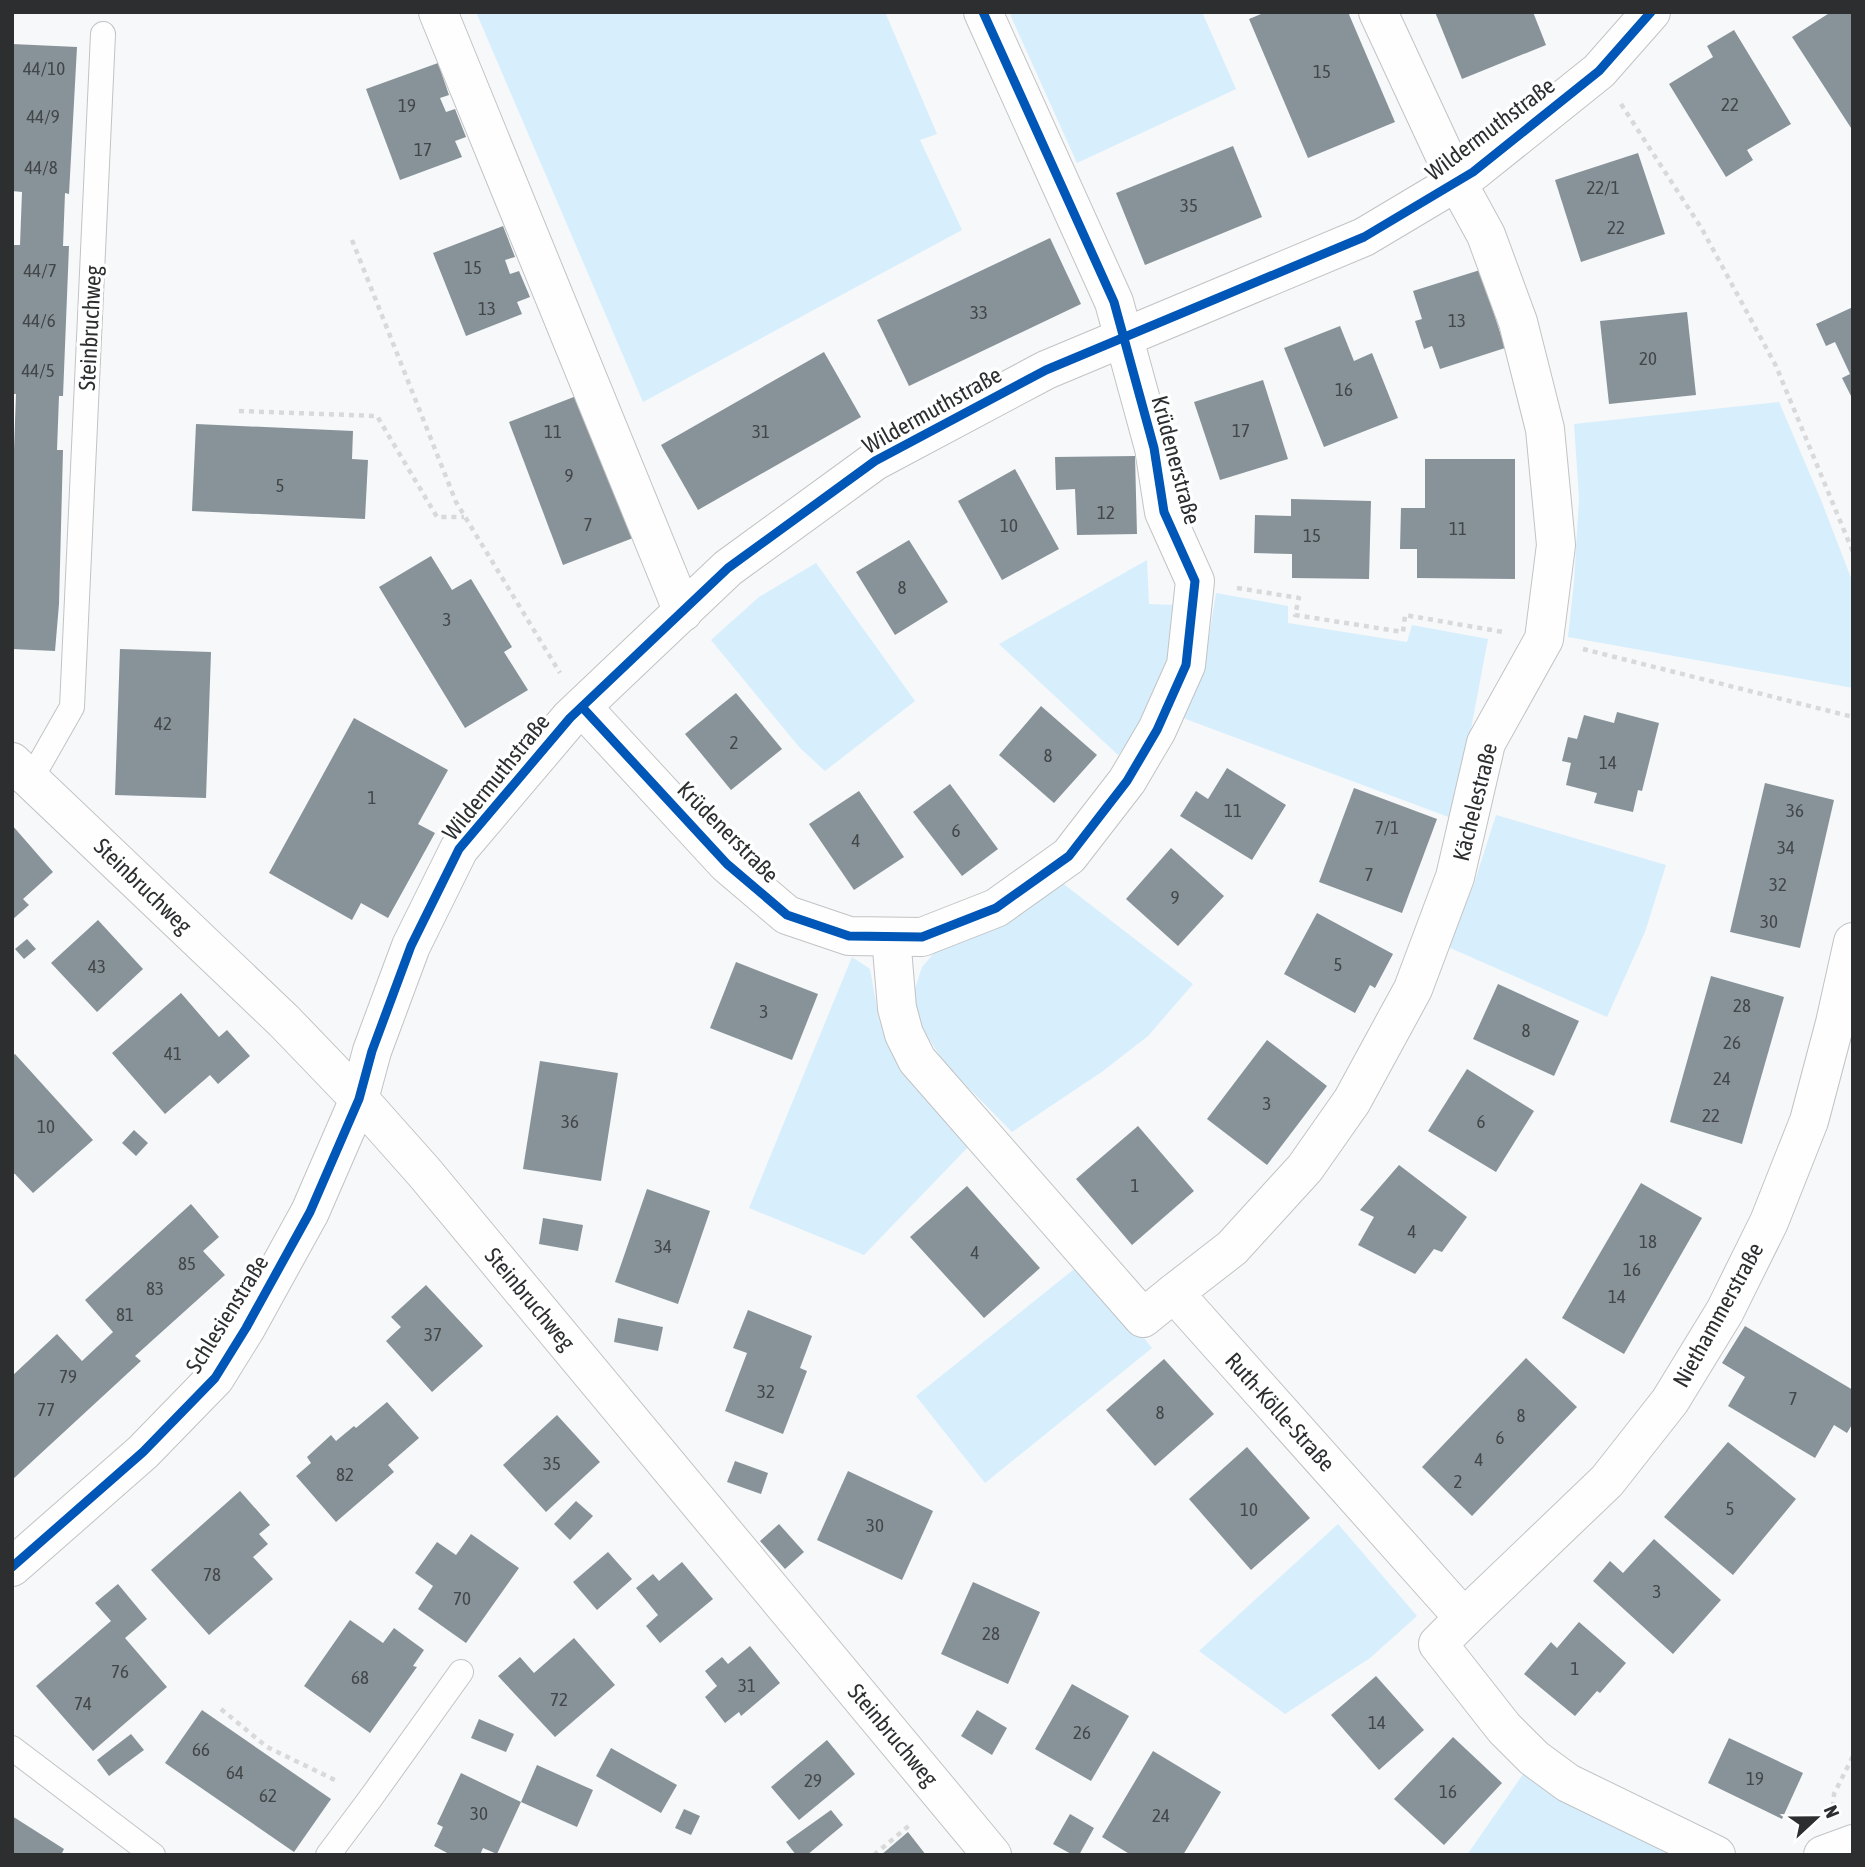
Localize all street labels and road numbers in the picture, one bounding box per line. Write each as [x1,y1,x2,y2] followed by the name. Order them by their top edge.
[1421,72,1559,186] street label: Wildermuthstraße
[74,265,106,391] street label: Steinbruchweg
[858,361,1006,459] street label: Wildermuthstraße
[1146,393,1206,527] street label: Krüdenerstraße
[437,709,555,845] street label: Wildermuthstraße
[1448,740,1502,864] street label: Kächelestraße
[672,776,784,888] street label: Krüdenerstraße
[89,833,197,939] street label: Steinbruchweg
[1668,1238,1768,1392] street label: Niethammerstraße
[480,1243,580,1355] street label: Steinbruchweg
[181,1250,273,1378] street label: Schlesienstraße
[1220,1347,1340,1477] street label: Ruth-Kölle-Straße
[843,1679,943,1791] street label: Steinbruchweg

